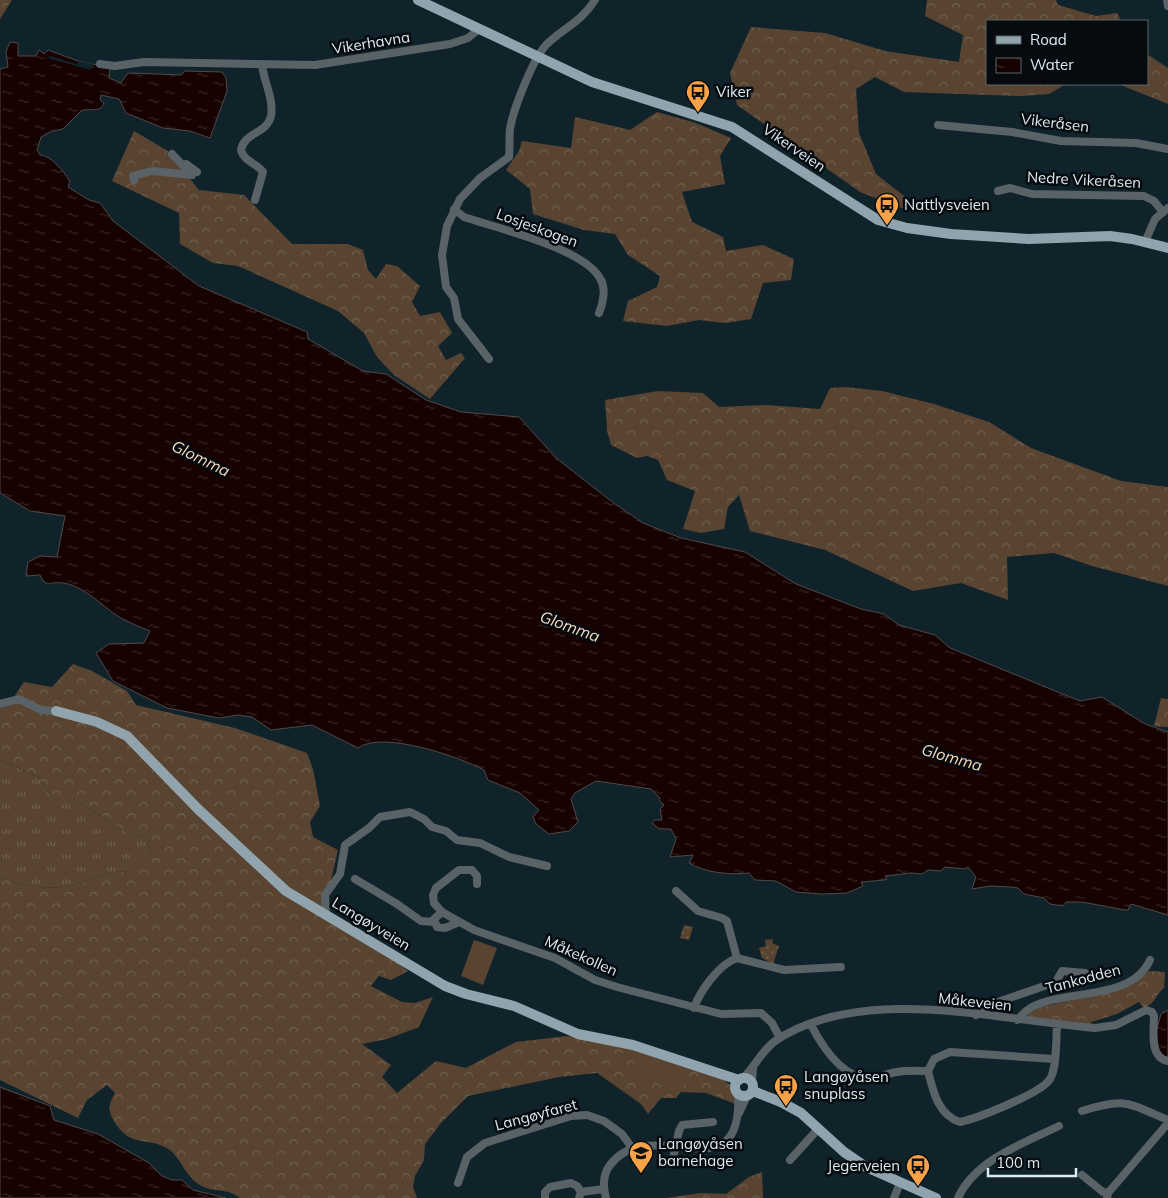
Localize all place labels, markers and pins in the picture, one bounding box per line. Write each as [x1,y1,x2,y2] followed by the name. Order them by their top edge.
[685,79,711,113] bus stop icon: Viker
[716,82,752,101] place label: Viker
[874,192,900,226] bus stop icon: Nattlysveien
[904,195,990,214] place label: Nattlysveien
[804,1067,889,1103] place label: Langøyåsen snuplass
[773,1073,799,1107] bus stop icon: Langøyåsen snuplass
[658,1134,743,1170] place label: Langøyåsen barnehage
[628,1140,654,1174] school or university icon: Langøyåsen barnehage
[905,1153,931,1187] bus stop icon: Jegerveien
[827,1156,900,1175] place label: Jegerveien

